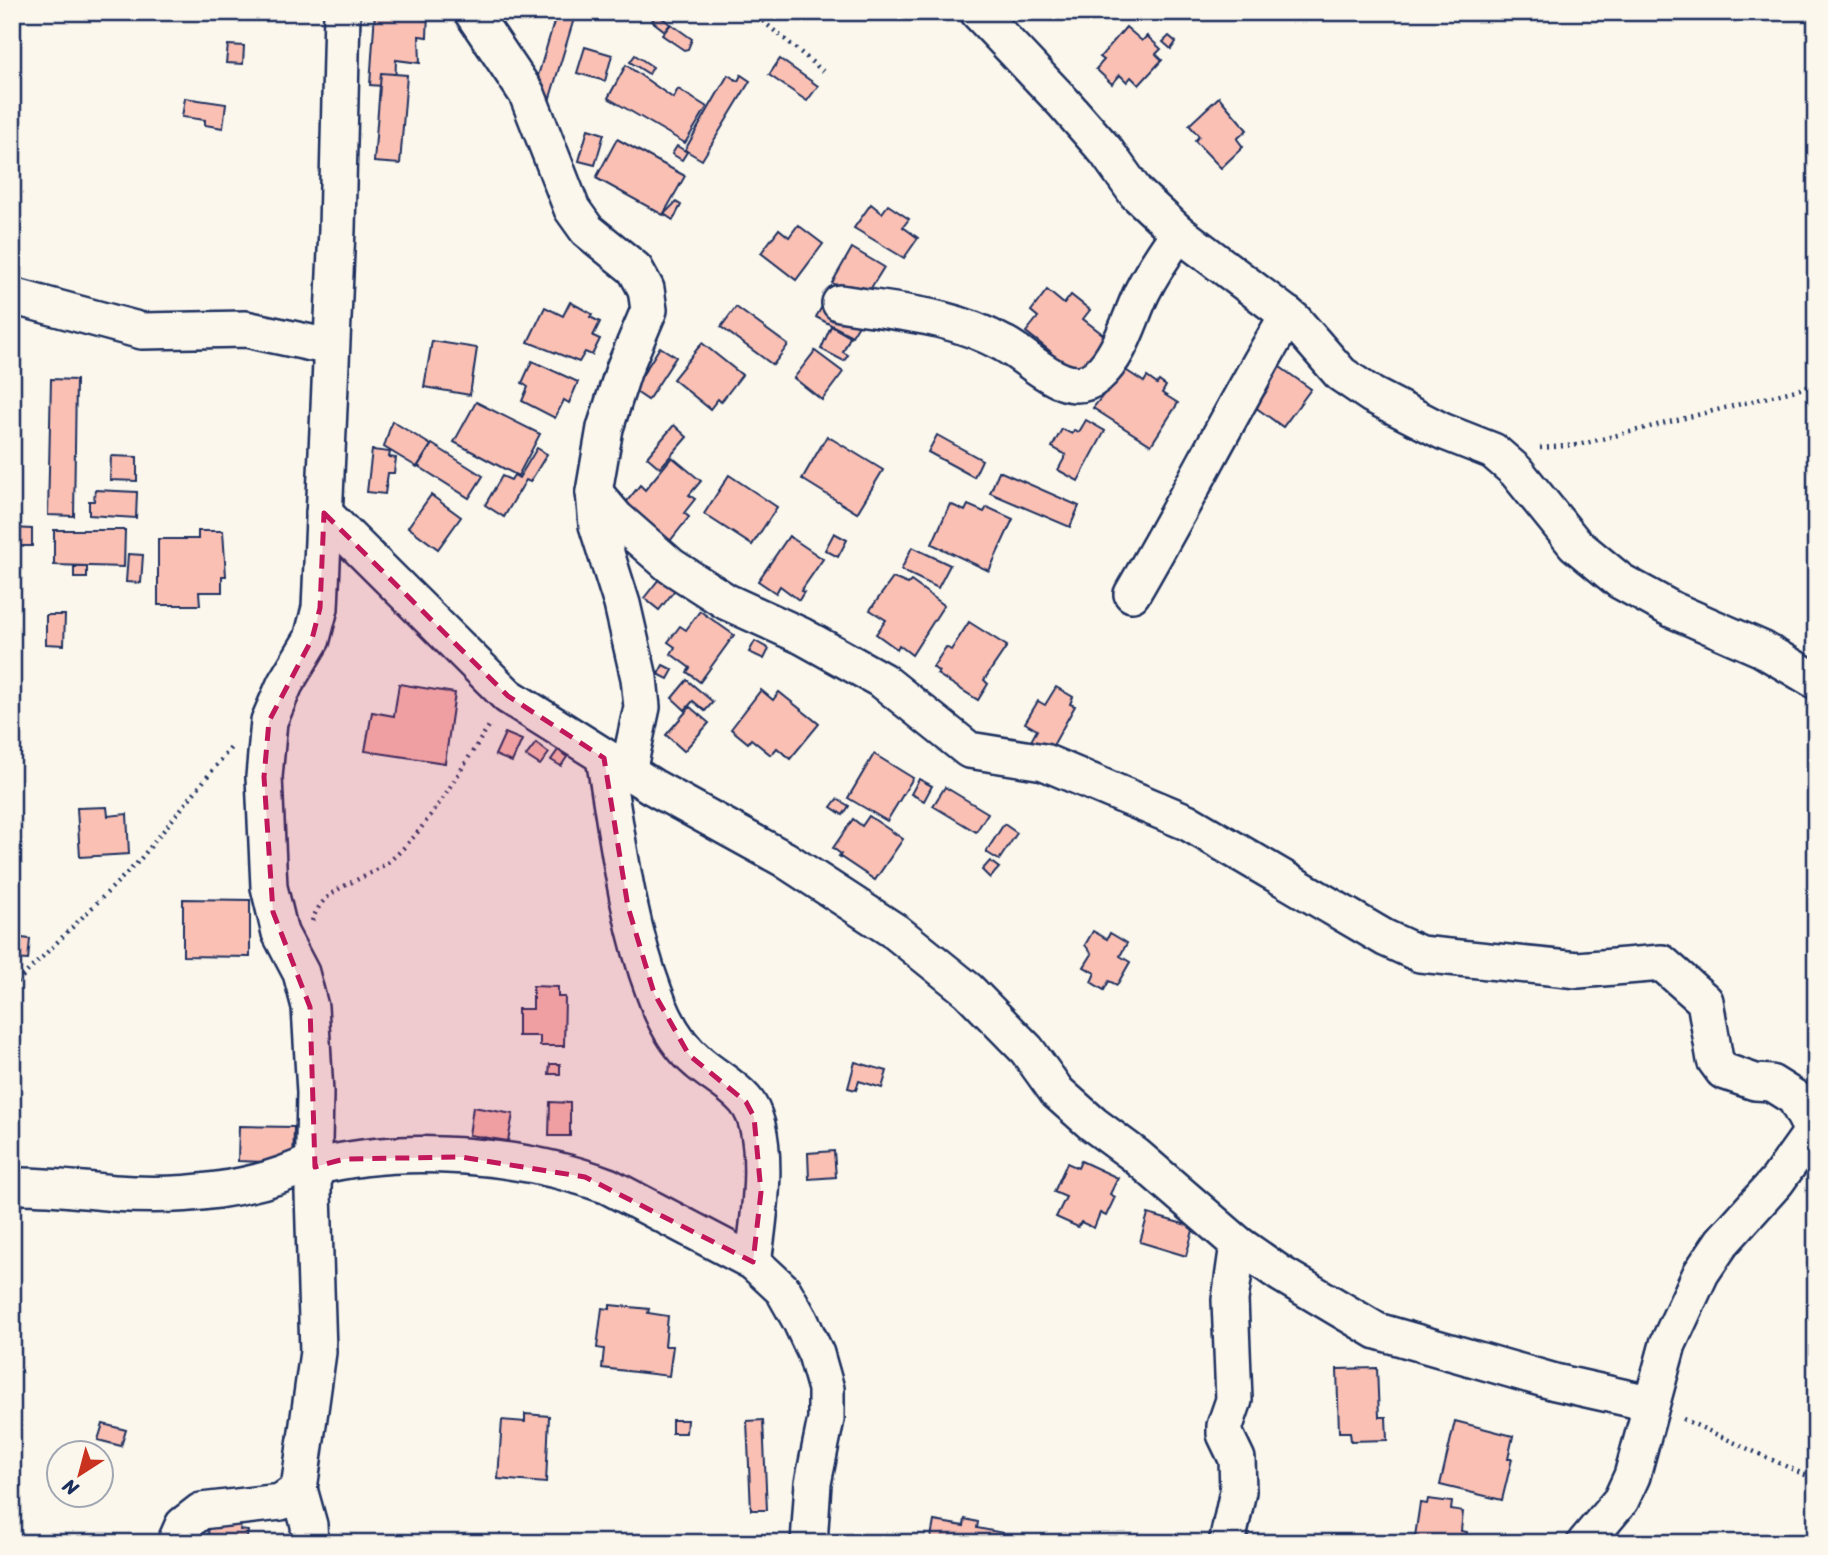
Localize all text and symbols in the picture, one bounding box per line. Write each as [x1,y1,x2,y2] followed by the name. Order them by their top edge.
[46,1440,116,1510] north arrow
[55,1470,86,1505] text: N

